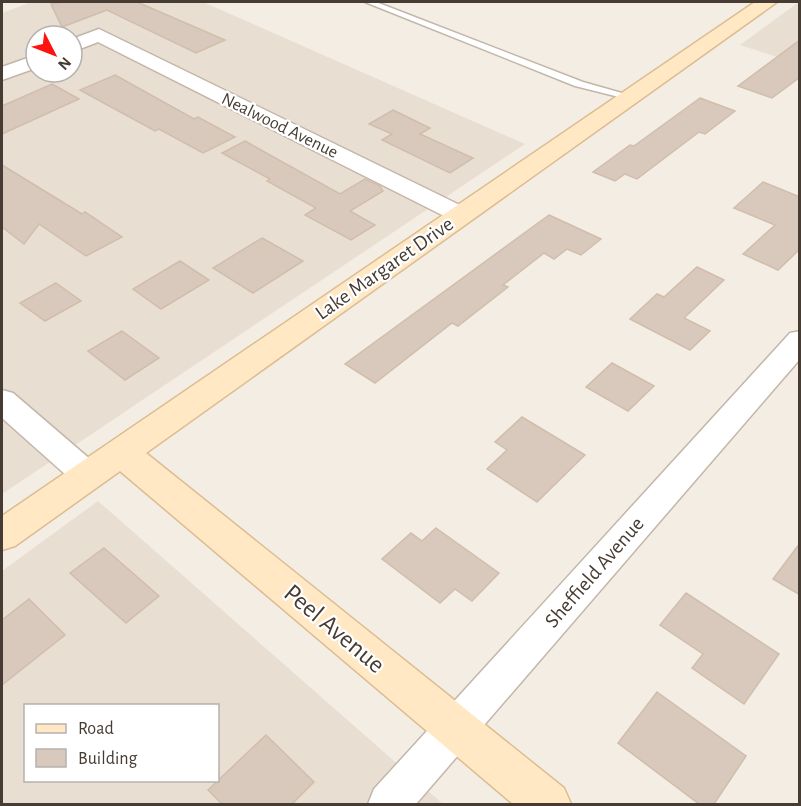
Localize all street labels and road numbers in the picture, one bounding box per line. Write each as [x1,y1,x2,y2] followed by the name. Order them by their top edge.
[218,90,341,162] street label: Nealwood Avenue
[311,213,457,324] street label: Lake Margaret Drive
[541,513,648,632] street label: Sheffield Avenue
[279,579,390,678] street label: Peel Avenue

